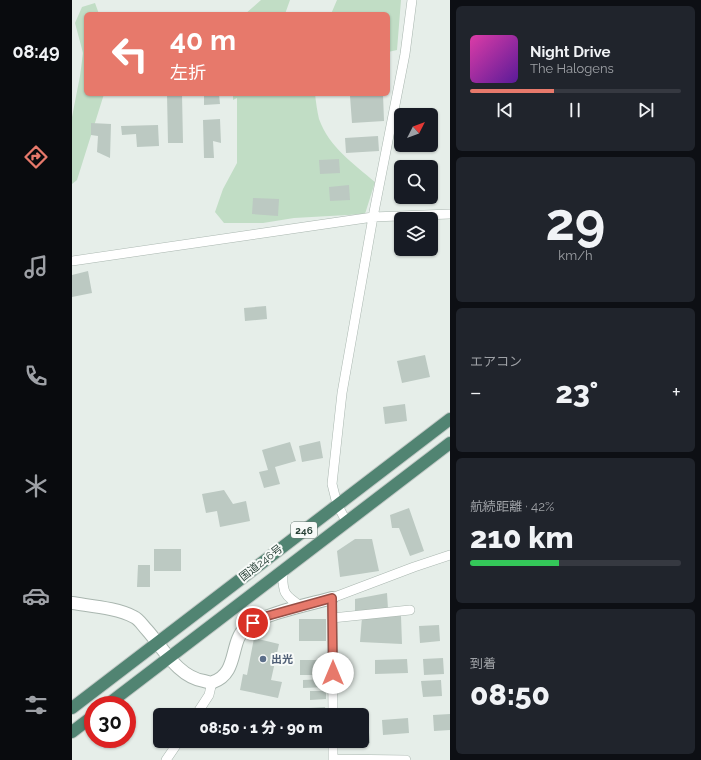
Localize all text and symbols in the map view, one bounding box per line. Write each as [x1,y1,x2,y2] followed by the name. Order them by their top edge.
[170,24,236,57] text: 40 m
[104,28,156,80] icon: left
[12,41,60,62] text: 08:49
[530,43,610,61] text: Night Drive
[530,61,614,76] text: The Halogens
[170,62,206,83] text: 左折
[494,99,516,121] icon: previous
[564,99,586,121] icon: pause
[635,99,657,121] icon: next
[394,108,438,152] north arrow
[394,108,438,256] map controls
[22,143,50,171] icon: directions
[394,160,438,204] button: search
[546,191,605,252] text: 29
[394,212,438,256] button: layers
[558,248,593,263] text: km/h
[22,253,50,281] icon: music
[470,354,522,369] text: エアコン
[22,362,50,390] icon: phone
[555,375,598,410] text: 23°
[470,379,482,405] text: −
[672,379,681,405] text: +
[22,472,50,500] icon: climate
[470,499,554,514] text: 航続距離 · 42%
[470,520,573,555] text: 210 km
[291,522,317,538] road number: 246
[237,542,285,584] street label: 国道246号
[22,582,50,610] icon: car
[236,606,270,640] pin
[242,612,264,634] icon: arrive
[312,652,354,694] position arrow
[271,653,293,666] place label: 出光
[258,654,268,664] marker: 出光
[470,656,496,671] text: 到着
[470,677,550,712] text: 08:50
[22,691,50,719] icon: filters
[84,696,136,748] speed limit sign: 30
[200,719,323,737] text: 08:50 · 1 分 · 90 m

